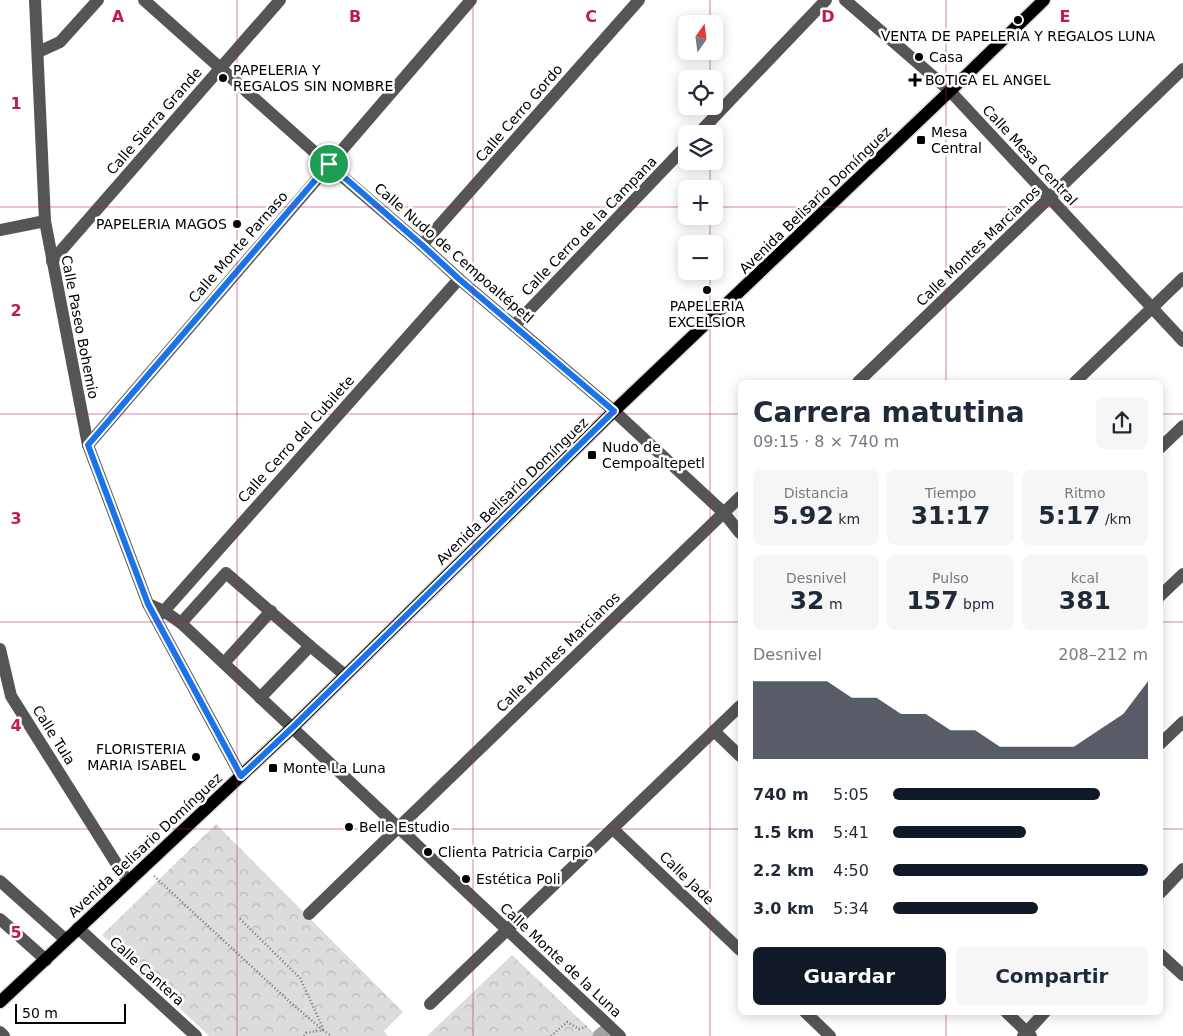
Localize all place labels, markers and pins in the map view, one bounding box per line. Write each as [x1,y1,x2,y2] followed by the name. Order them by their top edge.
[1012,14,1024,26] marker: VENTA DE PAPELERIA Y REGALOS LUNA
[881,28,1156,44] place label: VENTA DE PAPELERIA Y REGALOS LUNA
[929,49,963,65] place label: Casa
[913,51,925,63] marker: Casa
[233,62,393,94] place label: PAPELERIA Y REGALOS SIN NOMBRE
[217,72,229,84] marker: PAPELERIA Y REGALOS SIN NOMBRE
[925,72,1051,88] place label: BOTICA EL ANGEL
[909,74,921,86] marker: BOTICA EL ANGEL
[931,124,982,156] place label: Mesa Central
[915,134,927,146] marker: Mesa Central
[308,143,350,185] pin
[96,216,227,232] place label: PAPELERIA MAGOS
[231,218,243,230] marker: PAPELERIA MAGOS
[701,284,713,296] marker: PAPELERIA EXCELSIOR
[668,298,746,330] place label: PAPELERIA EXCELSIOR
[602,439,705,471] place label: Nudo de Cempoaltepetl
[586,449,598,461] marker: Nudo de Cempoaltepetl
[87,741,186,773] place label: FLORISTERIA MARIA ISABEL
[190,751,202,763] marker: FLORISTERIA MARIA ISABEL
[283,760,386,776] place label: Monte La Luna
[267,762,279,774] marker: Monte La Luna
[359,819,450,835] place label: Belle Estudio
[343,821,355,833] marker: Belle Estudio
[438,844,593,860] place label: Clienta Patricia Carpio
[422,846,434,858] marker: Clienta Patricia Carpio
[476,871,561,887] place label: Estética Poli
[460,873,472,885] marker: Estética Poli

